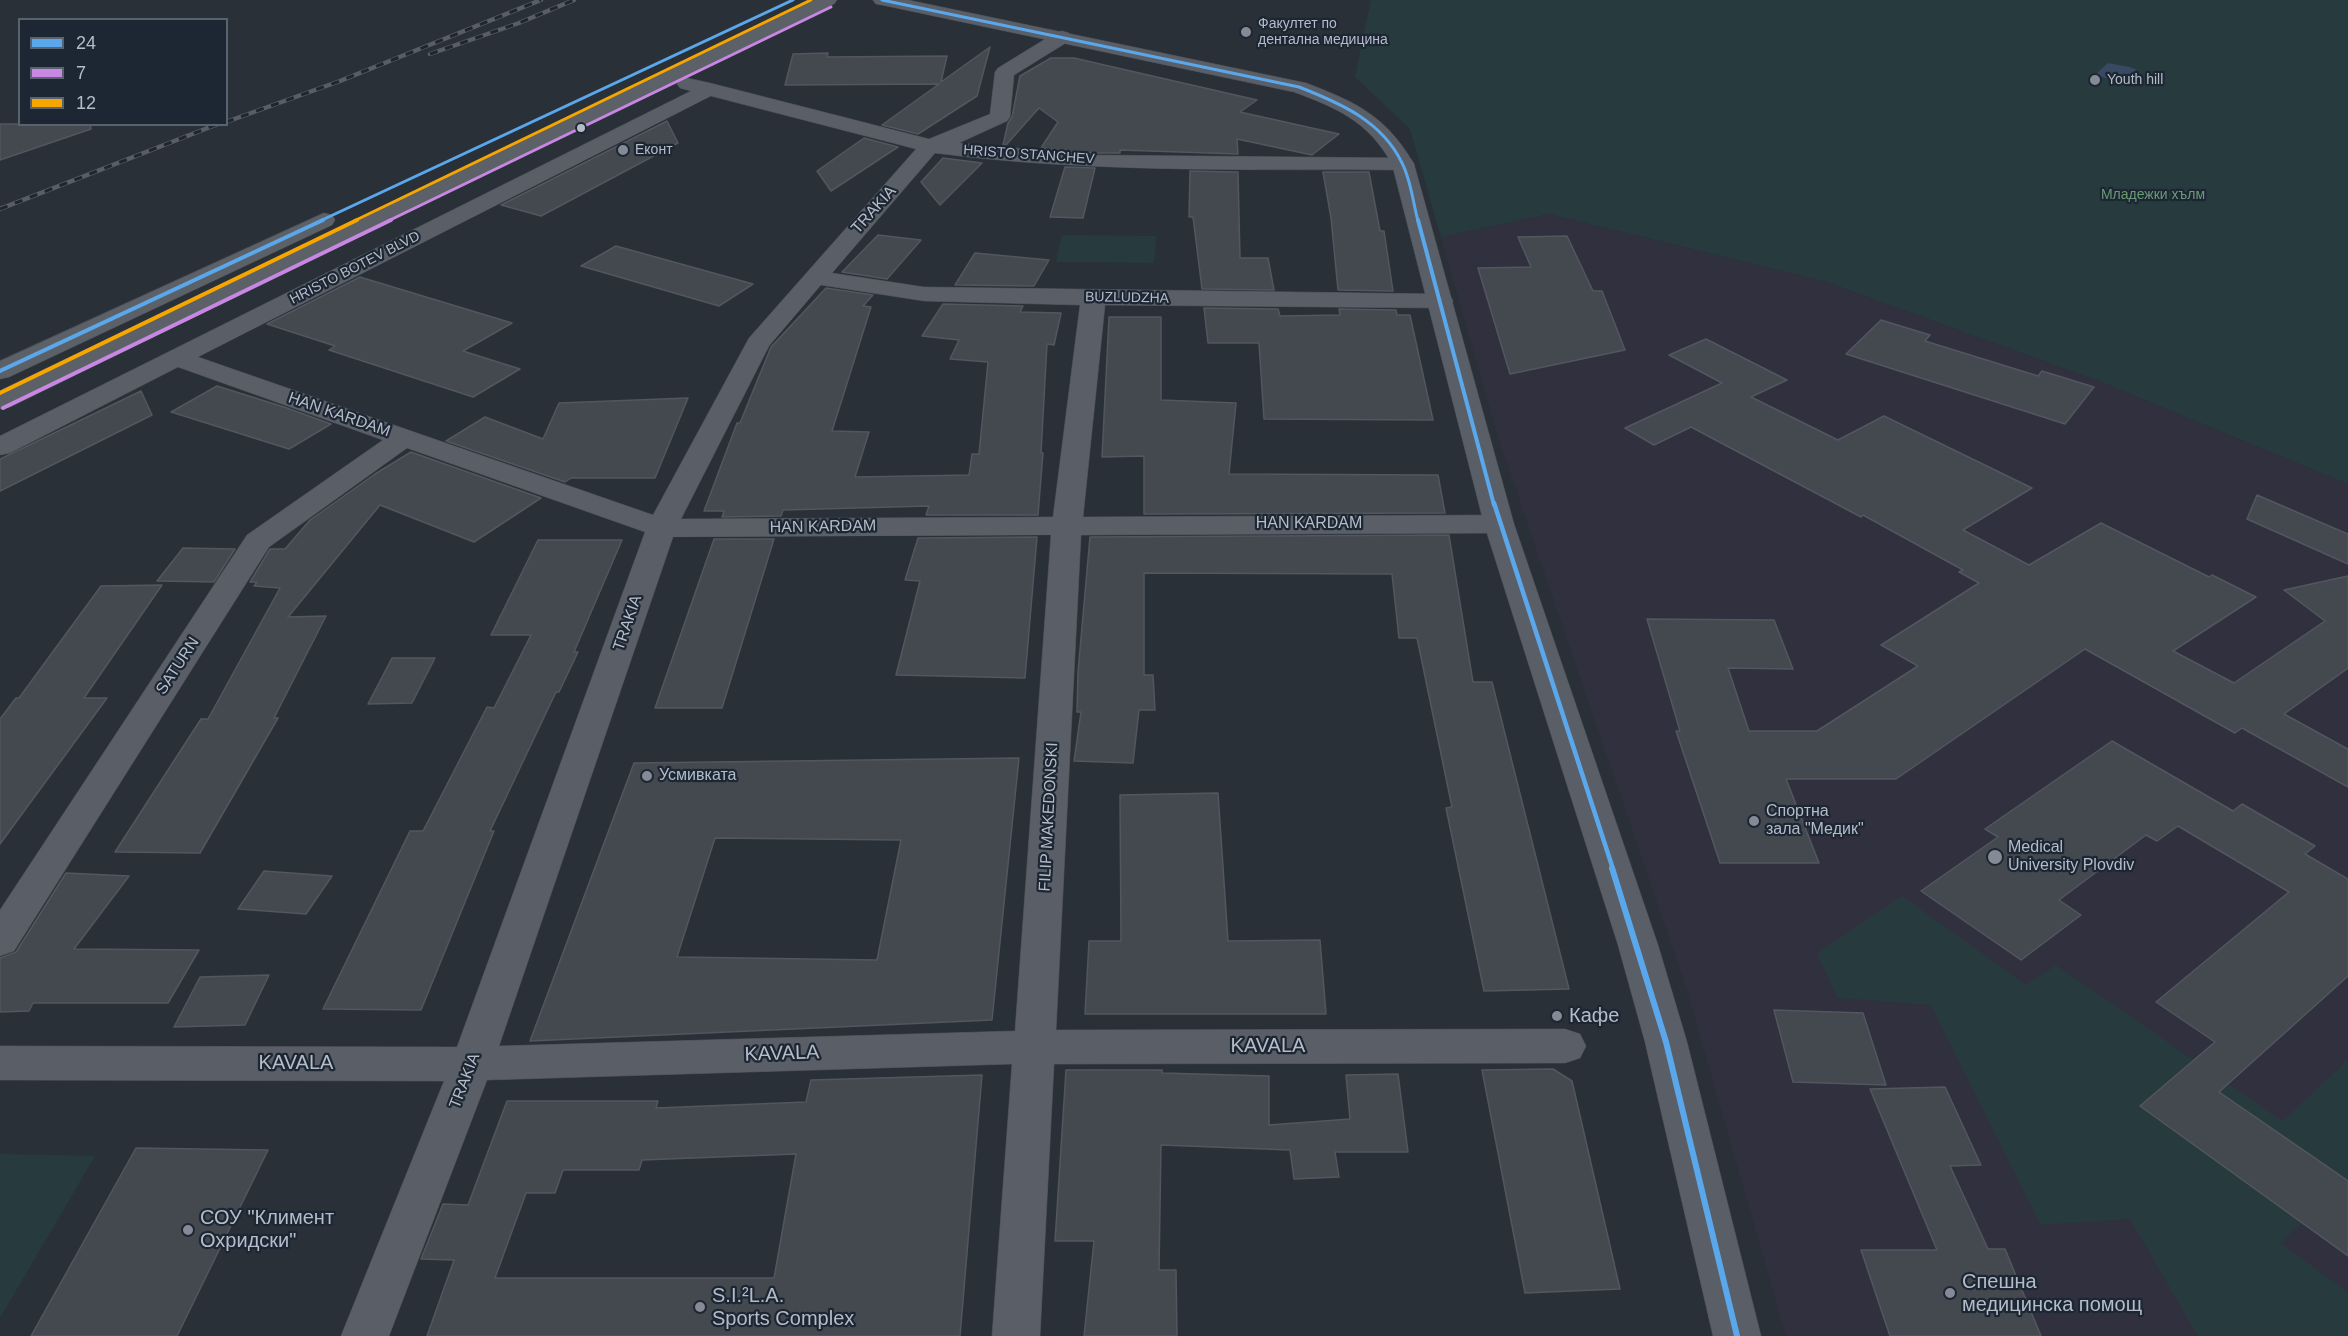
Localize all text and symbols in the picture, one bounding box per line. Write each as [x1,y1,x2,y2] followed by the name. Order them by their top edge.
[1258,16,1388,48] place label: Факултет по дентална медицина
[18,18,228,126] legend
[1239,25,1253,39] marker: Факултет по дентална медицина
[76,33,96,53] text: 24
[76,63,86,83] text: 7
[2107,72,2163,88] place label: Youth hill
[2088,73,2102,87] marker: Youth hill
[76,93,96,113] text: 12
[575,122,587,134] unlabelled marker
[635,142,673,158] place label: Еконт
[963,142,1095,168] street label: HRISTO STANCHEV
[616,143,630,157] marker: Еконт
[848,182,900,238] street label: TRAKIA
[2101,187,2205,203] park label: Младежки хълм
[287,228,423,308] street label: HRISTO BOTEV BLVD
[1085,289,1169,307] street label: BUZLUDZHA
[285,389,393,441] street label: HAN KARDAM
[1256,514,1362,534] street label: HAN KARDAM
[770,516,876,538] street label: HAN KARDAM
[610,593,646,653] street label: TRAKIA
[152,634,204,698] street label: SATURN
[1036,742,1062,892] street label: FILIP MAKEDONSKI
[659,766,736,786] place label: Усмивката
[640,769,654,783] marker: Усмивката
[1766,802,1864,840] place label: Спортна зала "Медик"
[1747,814,1761,828] marker: Спортна зала "Медик"
[2008,838,2134,876] place label: Medical University Plovdiv
[1986,848,2004,866] marker: Medical University Plovdiv
[1569,1004,1619,1028] place label: Кафе
[1550,1009,1564,1023] marker: Кафе
[1231,1034,1305,1058] street label: KAVALA
[744,1041,820,1067] street label: KAVALA
[259,1051,333,1075] street label: KAVALA
[446,1051,484,1111] street label: TRAKIA
[200,1206,334,1253] place label: СОУ "Климент Охридски"
[181,1223,195,1237] marker: СОУ "Климент Охридски"
[1962,1270,2142,1317] place label: Спешна медицинска помощ
[712,1284,854,1331] place label: S.I.²L.A. Sports Complex
[1943,1286,1957,1300] marker: Спешна медицинска помощ
[693,1300,707,1314] marker: S.I.²L.A. Sports Complex

